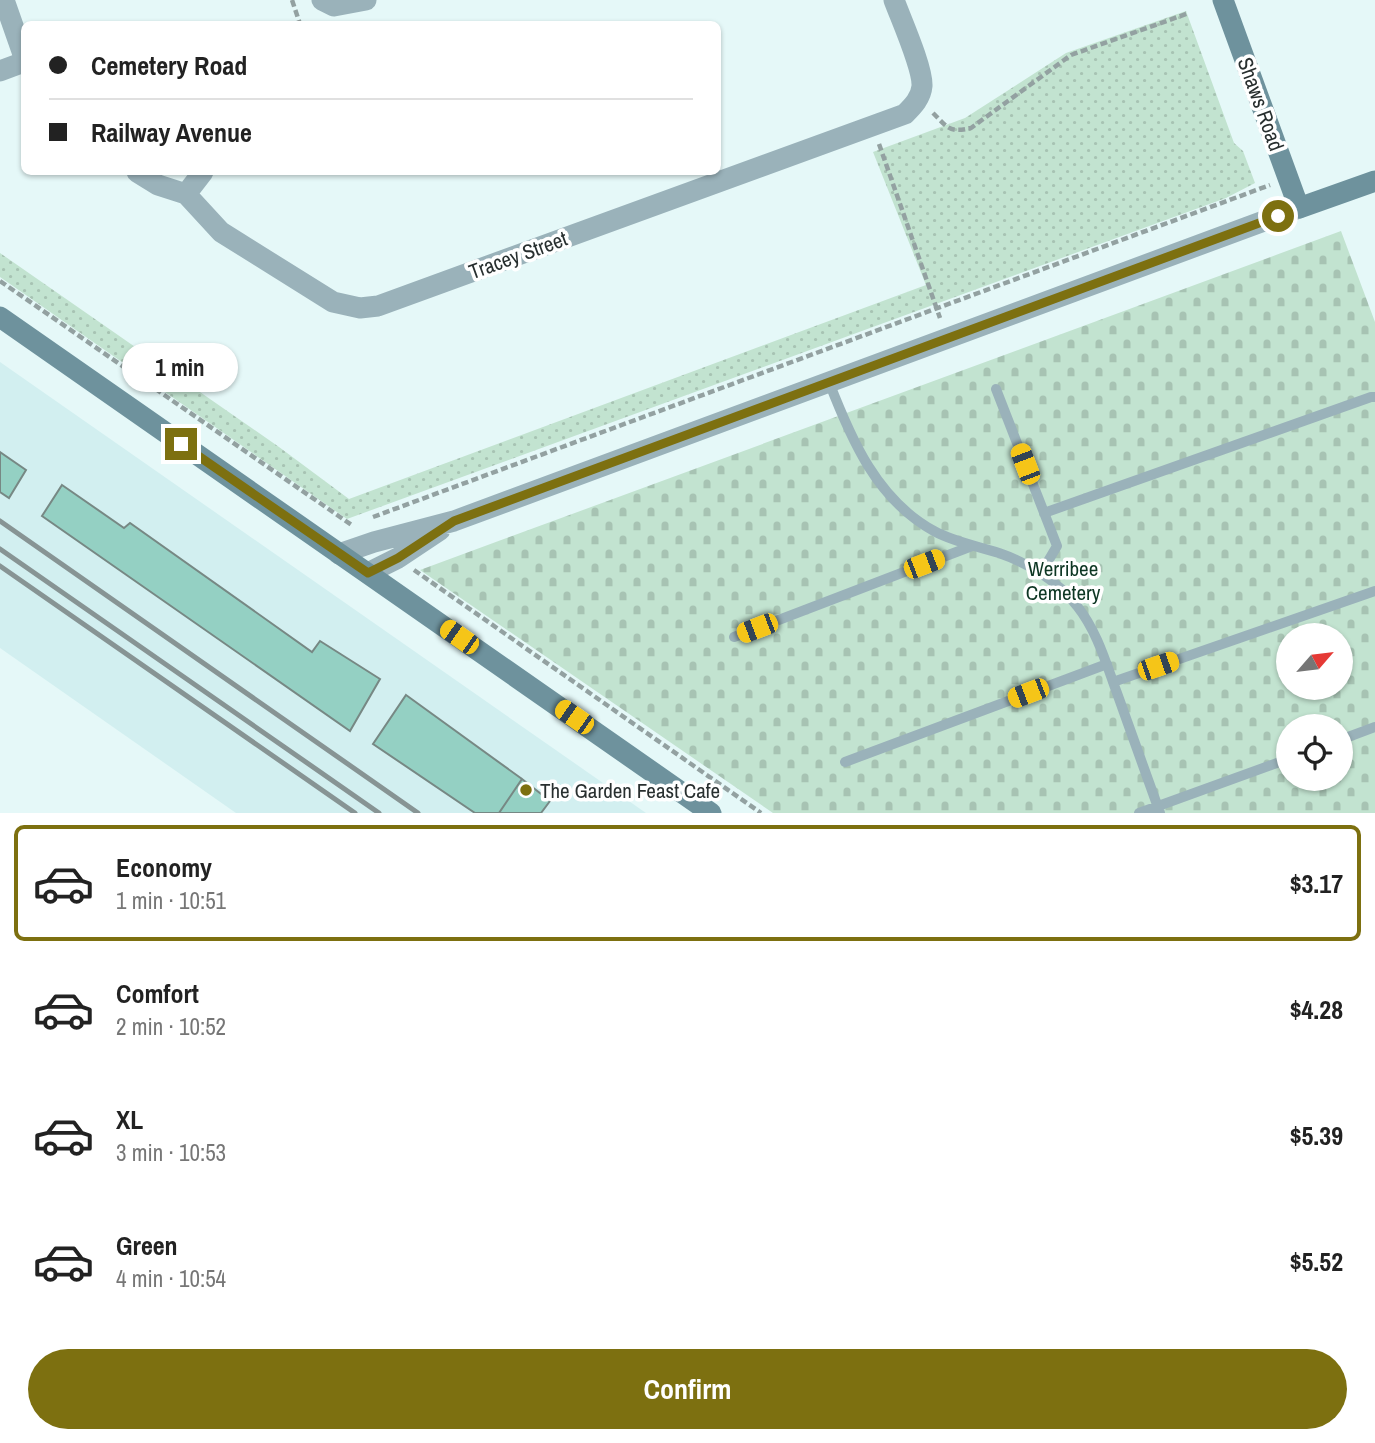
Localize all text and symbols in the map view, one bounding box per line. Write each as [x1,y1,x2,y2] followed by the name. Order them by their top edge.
[91,48,247,83] text: Cemetery Road
[1231,53,1291,155] street label: Shaws Road
[91,115,252,150] text: Railway Avenue
[1262,200,1294,232] route start
[465,224,571,286] street label: Tracey Street
[123,342,239,392] callout: 1 min
[155,352,205,383] text: 1 min
[165,428,197,460] route end
[1008,441,1043,487] car
[901,547,948,581] car
[1026,554,1101,607] park label: Werribee Cemetery
[734,611,781,645] car
[436,616,483,658] car
[1276,623,1353,700] north arrow
[1276,623,1353,791] map controls
[1135,649,1182,683] car
[1005,676,1052,710] car
[551,696,598,738] car
[1276,714,1353,791] button: locate
[540,776,720,805] place label: The Garden Feast Cafe
[518,782,534,798] marker: The Garden Feast Cafe
[116,850,212,885] text: Economy
[32,852,95,915] icon: car
[1290,866,1343,901] text: $3.17
[116,885,226,916] text: 1 min · 10:51
[116,976,199,1011] text: Comfort
[32,978,95,1041] icon: car
[1290,992,1343,1027] text: $4.28
[116,1011,226,1042] text: 2 min · 10:52
[116,1102,143,1137] text: XL
[32,1104,95,1167] icon: car
[1290,1118,1343,1153] text: $5.39
[116,1137,226,1168] text: 3 min · 10:53
[116,1228,178,1263] text: Green
[32,1230,95,1293] icon: car
[1290,1244,1343,1279] text: $5.52
[116,1263,226,1294] text: 4 min · 10:54
[28,1349,1347,1429] button: Confirm

